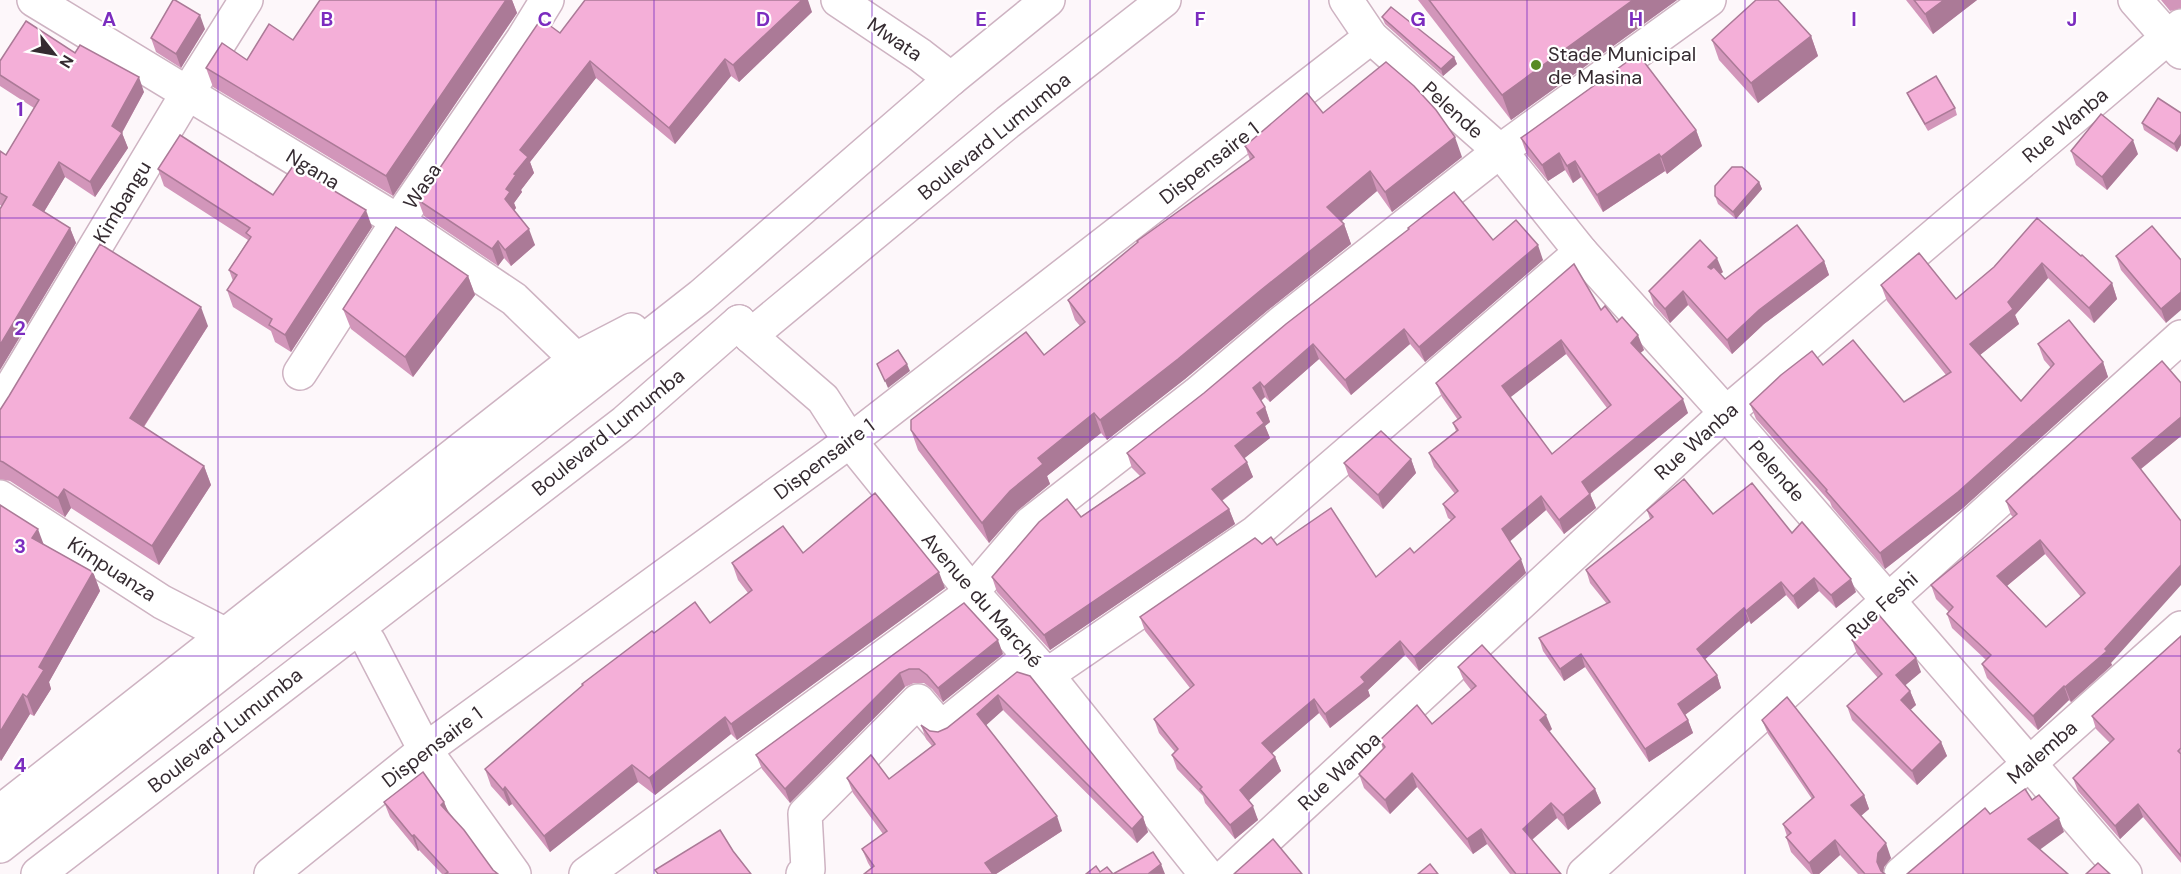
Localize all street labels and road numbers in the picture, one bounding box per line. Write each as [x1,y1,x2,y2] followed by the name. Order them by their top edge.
[862,11,928,67] street label: Mwata
[912,66,1076,206] street label: Boulevard Lumumba
[1417,76,1489,144] street label: Pelende
[2017,82,2113,168] street label: Rue Wanba
[1154,116,1264,210] street label: Dispensaire 1
[281,143,345,195] street label: Ngana
[87,156,157,248] street label: Kimbangu
[397,158,447,214] street label: Wasa
[526,362,690,502] street label: Boulevard Lumumba
[1649,396,1743,486] street label: Rue Wanba
[768,413,880,505] street label: Dispensaire 1
[1743,435,1811,507] street label: Pelende
[916,527,1048,673] street label: Avenue du Marché
[63,531,161,607] street label: Kimpuanza
[1841,566,1923,644] street label: Rue Feshi
[142,662,308,798] street label: Boulevard Lumumba
[376,701,488,793] street label: Dispensaire 1
[2001,714,2083,790] street label: Malemba
[1292,726,1386,816] street label: Rue Wanba

